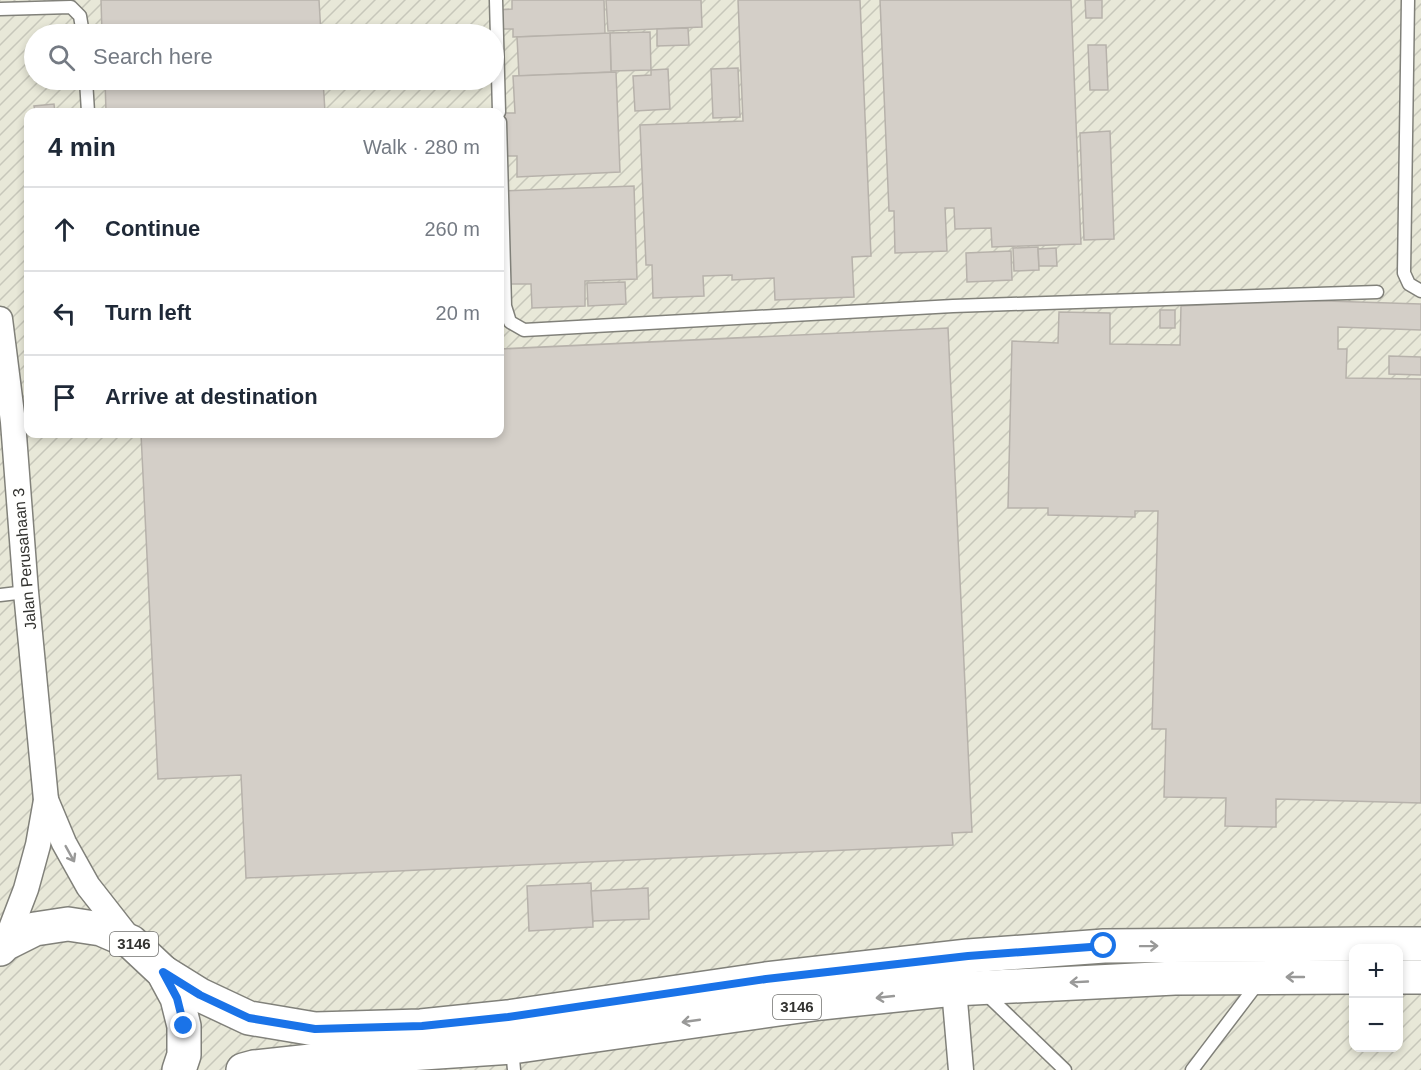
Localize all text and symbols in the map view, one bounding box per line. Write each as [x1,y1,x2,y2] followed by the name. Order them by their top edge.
[24,24,504,90] search box
[45,41,78,74] icon: search
[93,44,213,69] text: Search here
[48,132,116,162] text: 4 min
[363,136,480,158] text: Walk · 280 m
[48,213,81,246] icon: ahead
[105,216,200,241] text: Continue
[424,218,480,240] text: 260 m
[48,297,81,330] icon: left
[105,300,191,325] text: Turn left
[436,302,480,324] text: 20 m
[48,381,81,414] icon: arrive
[105,384,318,409] text: Arrive at destination
[10,487,39,631] street label: Jalan Perusahaan 3
[65,844,76,862] one-way arrow
[110,932,158,956] road number: 3146
[1090,932,1116,958] route start
[1139,940,1159,952] one-way arrow
[1349,944,1403,1052] map controls
[1349,944,1403,998] button: +
[1286,971,1306,983] one-way arrow
[1070,977,1090,988] one-way arrow
[875,992,895,1003] one-way arrow
[773,995,821,1019] road number: 3146
[1349,998,1403,1052] button: −
[170,1012,196,1038] route end
[682,1016,702,1027] one-way arrow

